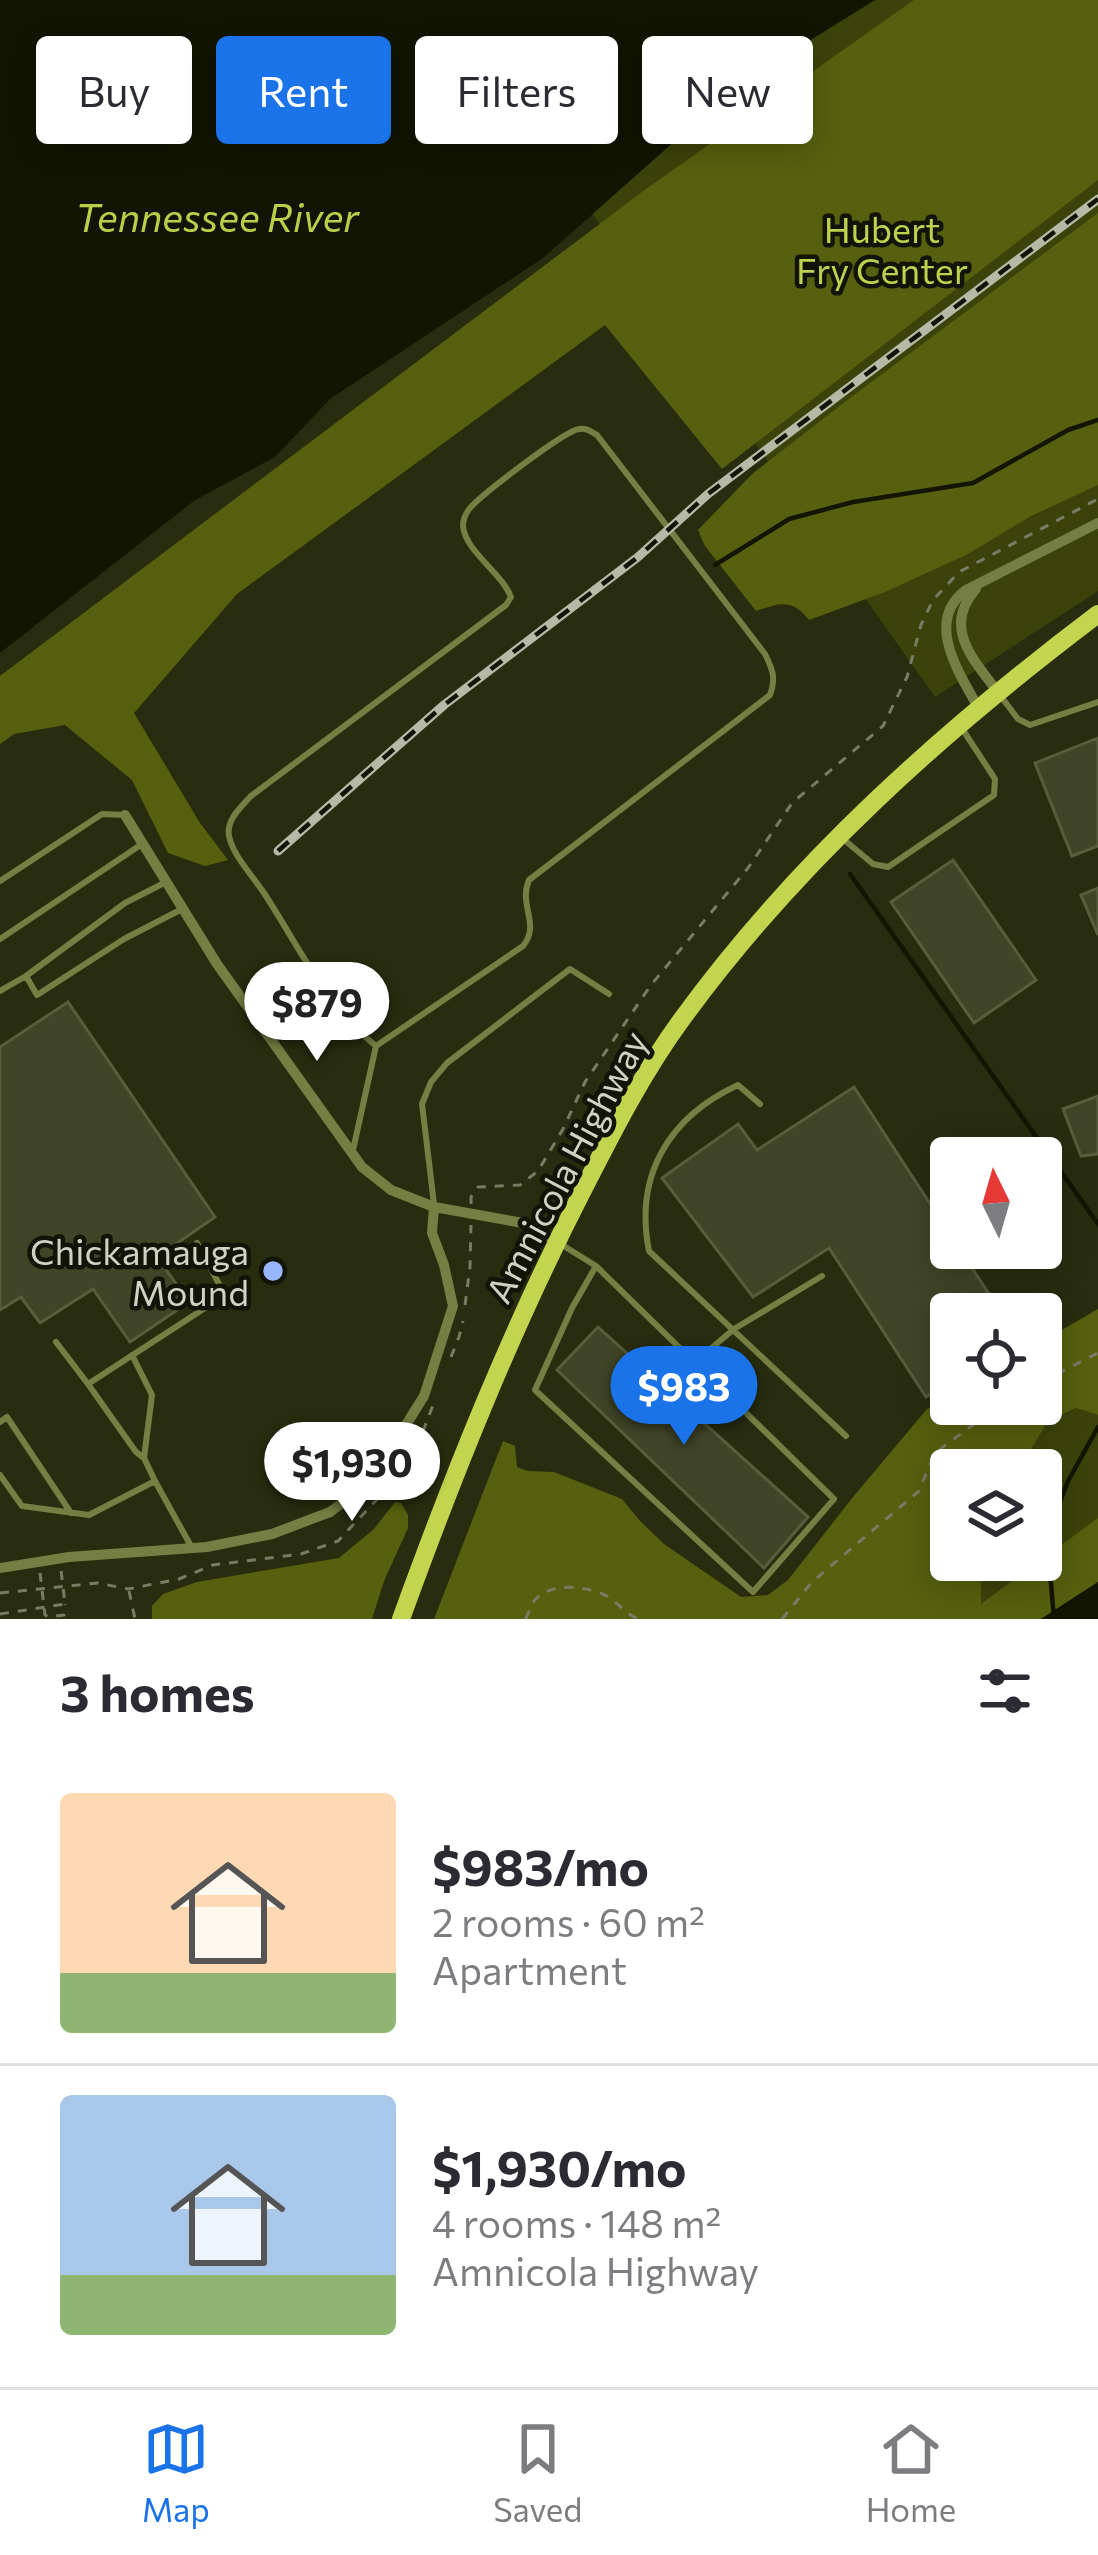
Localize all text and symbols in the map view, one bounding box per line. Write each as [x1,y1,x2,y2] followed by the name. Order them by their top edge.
[36,36,192,144] chip: Buy
[216,36,391,144] chip: Rent
[415,36,618,144] chip: Filters
[642,36,813,144] chip: New
[75,192,360,240] water label: Tennessee River
[796,206,968,291] park label: Hubert Fry Center
[246,962,388,1064] pin: $879
[271,977,363,1025] text: $879
[475,1022,655,1310] street label: Amnicola Highway
[930,1137,1062,1269] north arrow
[930,1137,1062,1581] map controls
[30,1228,249,1313] place label: Chickamauga Mound
[260,1258,286,1284] marker: Chickamauga Mound
[930,1293,1062,1425] button: locate
[613,1346,755,1448] pin: $983
[637,1361,731,1409] text: $983
[254,1422,450,1524] pin: $1,930
[291,1437,413,1485] text: $1,930
[930,1449,1062,1581] button: layers
[972,1658,1038,1724] icon: filters
[60,1660,255,1723] text: 3 homes
[432,1834,649,1897] text: $983/mo
[156,1841,300,1985] icon: home
[432,1897,705,1945] text: 2 rooms · 60 m²
[432,1945,627,1993] text: Apartment
[432,2135,687,2198] text: $1,930/mo
[156,2143,300,2287] icon: home
[432,2198,721,2246] text: 4 rooms · 148 m²
[432,2246,759,2294] text: Amnicola Highway
[142,2416,210,2529] tab: Map
[493,2416,582,2529] tab: Saved
[866,2416,956,2529] tab: Home

